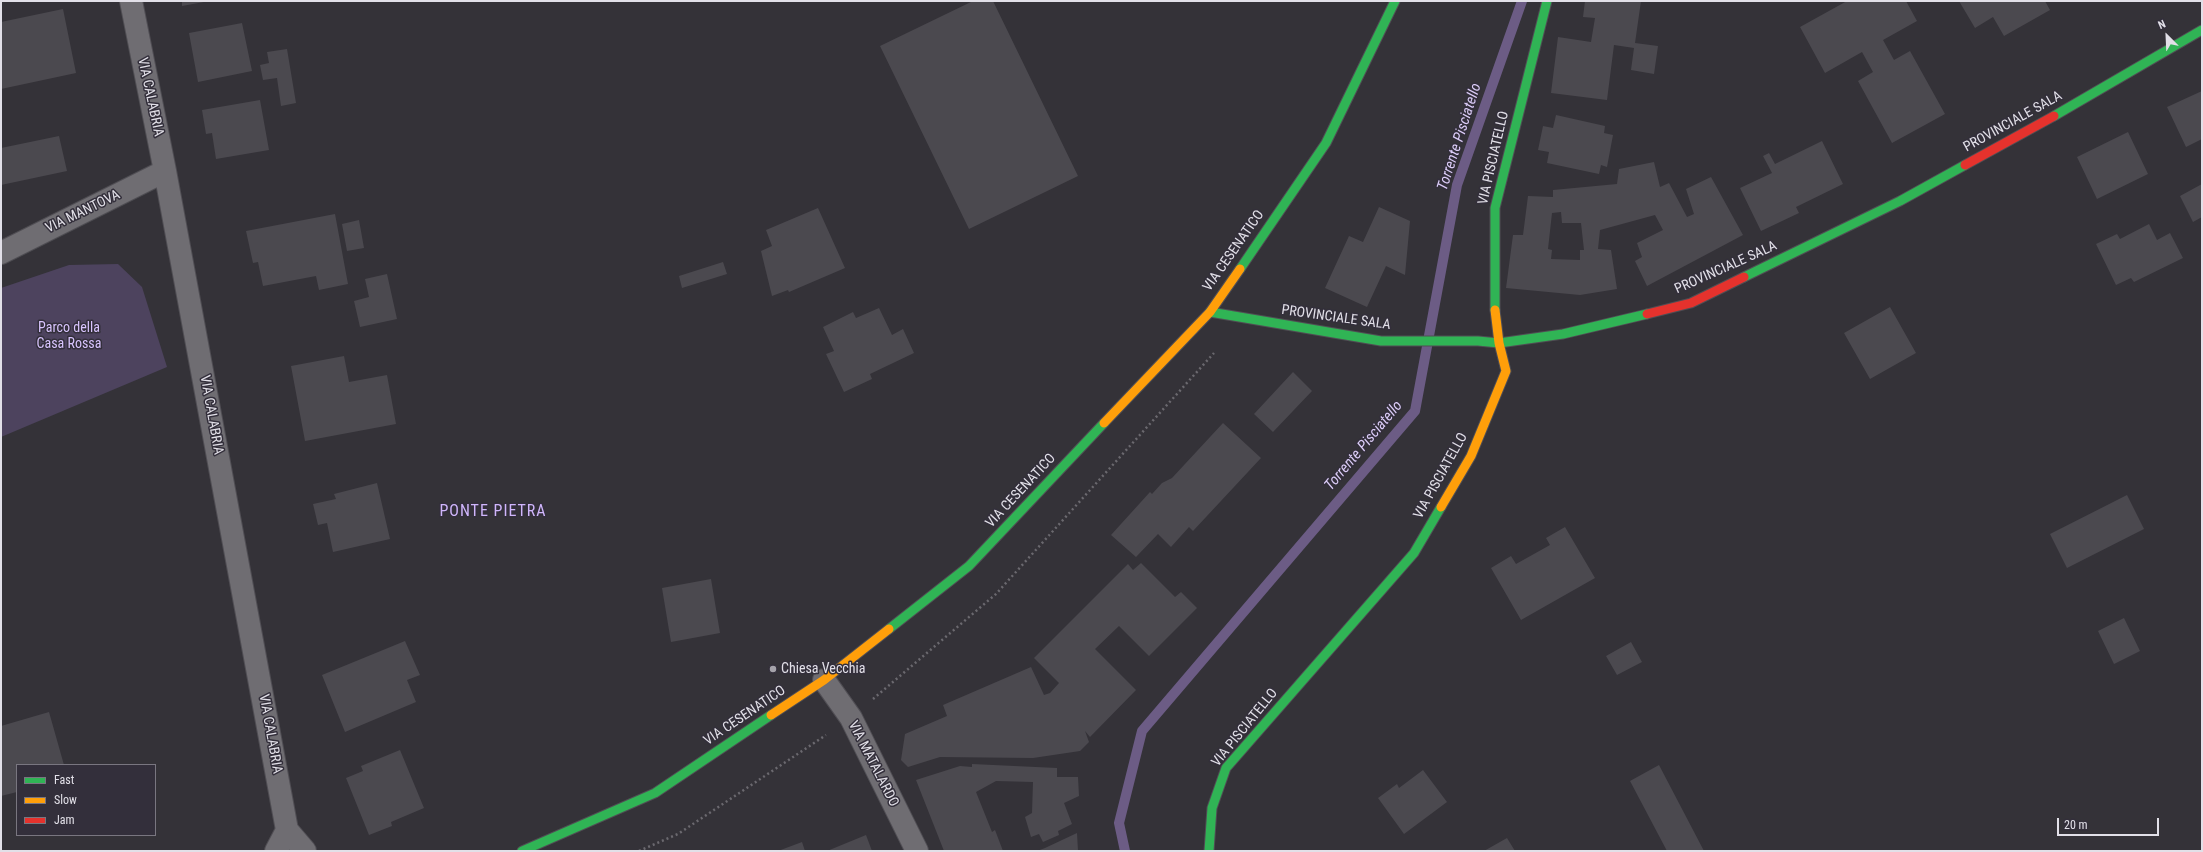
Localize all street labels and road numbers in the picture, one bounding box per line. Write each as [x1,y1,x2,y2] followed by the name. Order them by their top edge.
[133,56,167,138] street label: VIA CALABRIA
[1961,88,2065,156] street label: PROVINCIALE SALA
[1475,110,1513,206] street label: VIA PISCIATELLO
[43,187,123,237] street label: VIA MANTOVA
[1200,207,1268,295] street label: VIA CESENATICO
[1672,238,1780,298] street label: PROVINCIALE SALA
[1280,302,1392,334] street label: PROVINCIALE SALA
[196,374,226,456] street label: VIA CALABRIA
[1410,430,1472,522] street label: VIA PISCIATELLO
[982,451,1060,531] street label: VIA CESENATICO
[701,682,789,750] street label: VIA CESENATICO
[1208,686,1282,770] street label: VIA PISCIATELLO
[255,693,285,775] street label: VIA CALABRIA
[844,718,902,810] street label: VIA MATALARDO

